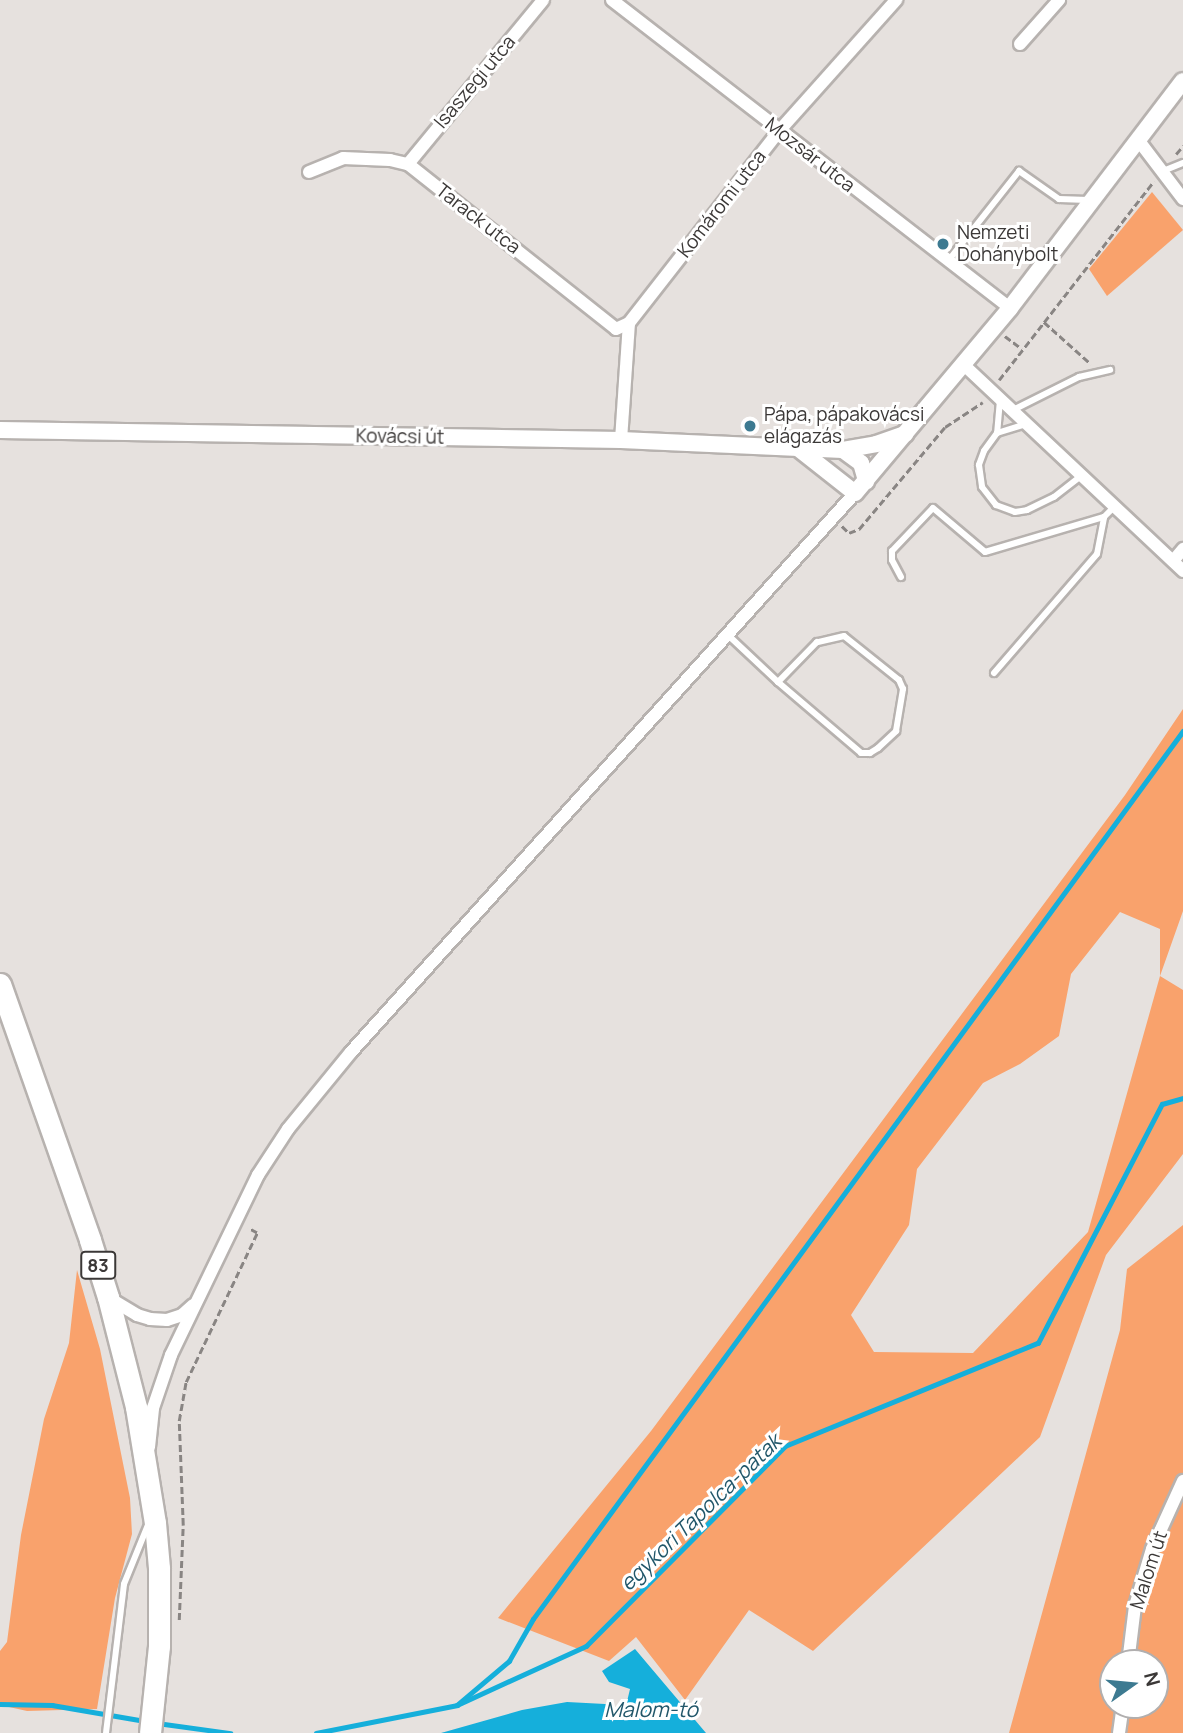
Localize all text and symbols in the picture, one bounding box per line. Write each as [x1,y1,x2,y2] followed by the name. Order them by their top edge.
[430,31,520,133] street label: Isaszegi utca
[761,113,859,197] street label: Mozsár utca
[673,146,771,262] street label: Komáromi utca
[431,179,525,259] street label: Tarack utca
[957,222,1058,266] place label: Nemzeti Dohánybolt
[935,236,951,252] marker: Nemzeti Dohánybolt
[764,404,924,448] place label: Pápa, pápakovácsi elágazás
[742,418,758,434] marker: Pápa, pápakovácsi elágazás
[355,425,445,449] street label: Kovácsi út
[79,1250,117,1280] road number: 83
[614,1429,786,1595] water label: egykori Tapolca-patak
[1126,1528,1172,1612] street label: Malom út
[1099,1649,1169,1719] north arrow
[1138,1669,1167,1689] text: N
[604,1696,698,1722] water label: Malom-tó

